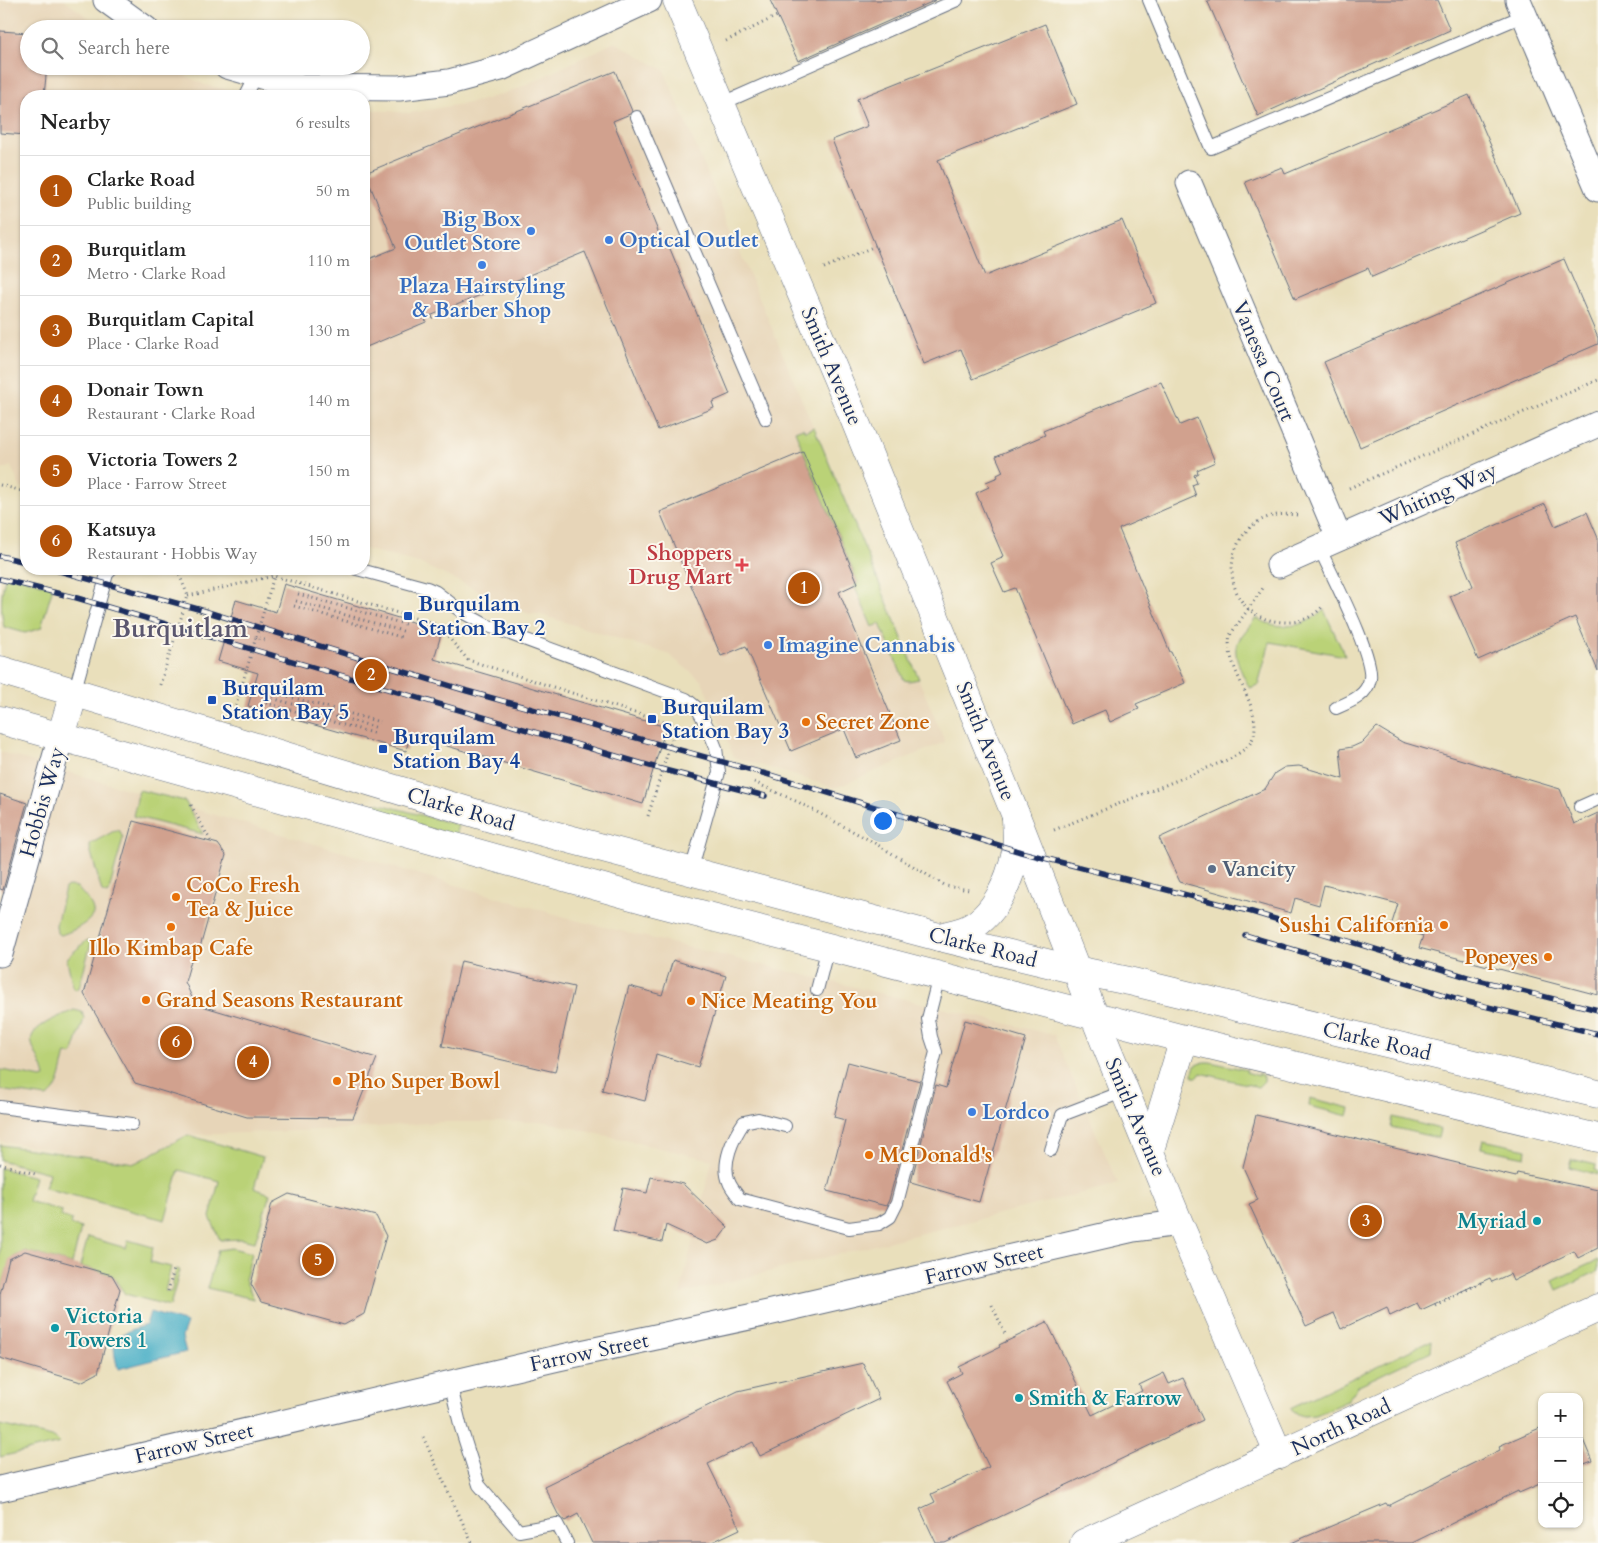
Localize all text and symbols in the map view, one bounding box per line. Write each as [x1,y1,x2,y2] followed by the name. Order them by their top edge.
[20,20,370,75] search box
[38,34,66,62] icon: search
[78,35,170,61] text: Search here
[40,108,111,137] text: Nearby
[296,112,350,134] text: 6 results
[87,167,195,193] text: Clarke Road
[52,180,60,202] text: 1
[316,180,350,202] text: 50 m
[87,193,191,215] text: Public building
[404,205,522,258] place label: Big Box Outlet Store
[525,225,537,237] marker: Big Box Outlet Store
[619,226,759,255] place label: Optical Outlet
[603,234,615,246] marker: Optical Outlet
[87,237,186,263] text: Burquitlam
[52,250,60,272] text: 2
[308,250,350,272] text: 110 m
[476,259,488,271] marker: Plaza Hairstyling & Barber Shop
[87,263,226,285] text: Metro · Clarke Road
[399,272,566,325] place label: Plaza Hairstyling & Barber Shop
[1225,297,1302,426] street label: Vanessa Court
[794,302,870,430] street label: Smith Avenue
[87,307,254,333] text: Burquitlam Capital
[52,320,60,342] text: 3
[308,320,350,342] text: 130 m
[87,333,219,355] text: Place · Clarke Road
[87,377,204,403] text: Donair Town
[52,390,60,412] text: 4
[308,390,350,412] text: 140 m
[87,403,255,425] text: Restaurant · Clarke Road
[87,447,237,473] text: Victoria Towers 2
[1374,456,1502,534] street label: Whiting Way
[52,460,60,482] text: 5
[308,460,350,482] text: 150 m
[87,473,227,495] text: Place · Farrow Street
[87,517,156,543] text: Katsuya
[52,530,60,552] text: 6
[308,530,350,552] text: 150 m
[628,539,733,592] place label: Shoppers Drug Mart
[87,543,257,565] text: Restaurant · Hobbis Way
[736,559,748,571] marker: Shoppers Drug Mart
[788,569,820,607] pin: 1
[418,590,546,643] place label: Burquilam Station Bay 2
[402,610,414,622] marker: Burquilam Station Bay 2
[112,611,248,646] district label: Burquitlam
[778,631,955,660] place label: Imagine Cannabis
[762,639,774,651] marker: Imagine Cannabis
[355,656,387,694] pin: 2
[222,674,349,727] place label: Burquilam Station Bay 5
[948,677,1023,805] street label: Smith Avenue
[662,693,789,746] place label: Burquilam Station Bay 3
[206,694,218,706] marker: Burquilam Station Bay 5
[816,708,930,737] place label: Secret Zone
[646,713,658,725] marker: Burquilam Station Bay 3
[800,716,812,728] marker: Secret Zone
[393,723,521,776] place label: Burquilam Station Bay 4
[377,743,389,755] marker: Burquilam Station Bay 4
[13,744,72,861] street label: Hobbis Way
[404,780,518,839] street label: Clarke Road
[870,808,896,834] your location
[1222,855,1296,884] place label: Vancity
[1206,863,1218,875] marker: Vancity
[186,871,300,924] place label: CoCo Fresh Tea & Juice
[170,891,182,903] marker: CoCo Fresh Tea & Juice
[1280,911,1435,940] place label: Sushi California
[1438,919,1450,931] marker: Sushi California
[926,920,1040,975] street label: Clarke Road
[165,921,177,933] marker: Illo Kimbap Cafe
[89,934,253,963] place label: Illo Kimbap Cafe
[1464,943,1538,972] place label: Popeyes
[1542,951,1554,963] marker: Popeyes
[156,986,404,1015] place label: Grand Seasons Restaurant
[701,987,878,1016] place label: Nice Meating You
[140,994,152,1006] marker: Grand Seasons Restaurant
[685,995,697,1007] marker: Nice Meating You
[1320,1015,1434,1068] street label: Clarke Road
[160,1023,192,1061] pin: 6
[237,1043,269,1081] pin: 4
[1098,1053,1174,1181] street label: Smith Avenue
[347,1067,500,1096] place label: Pho Super Bowl
[331,1075,343,1087] marker: Pho Super Bowl
[982,1098,1050,1127] place label: Lordco
[966,1106,978,1118] marker: Lordco
[879,1141,993,1170] place label: McDonald's
[863,1149,875,1161] marker: McDonald's
[1350,1202,1382,1240] pin: 3
[1457,1207,1527,1236] place label: Myriad
[1531,1215,1543,1227] marker: Myriad
[922,1237,1047,1292] street label: Farrow Street
[302,1241,334,1279] pin: 5
[65,1302,148,1355] place label: Victoria Towers 1
[49,1322,61,1334] marker: Victoria Towers 1
[527,1326,652,1379] street label: Farrow Street
[1029,1384,1182,1413] place label: Smith & Farrow
[1013,1392,1025,1404] marker: Smith & Farrow
[1287,1392,1396,1463] street label: North Road
[1538,1393,1583,1528] map controls
[1538,1393,1583,1438] button: +
[132,1416,257,1471] street label: Farrow Street
[1538,1438,1583,1483] button: −
[1538,1483,1583,1528] button: locate

